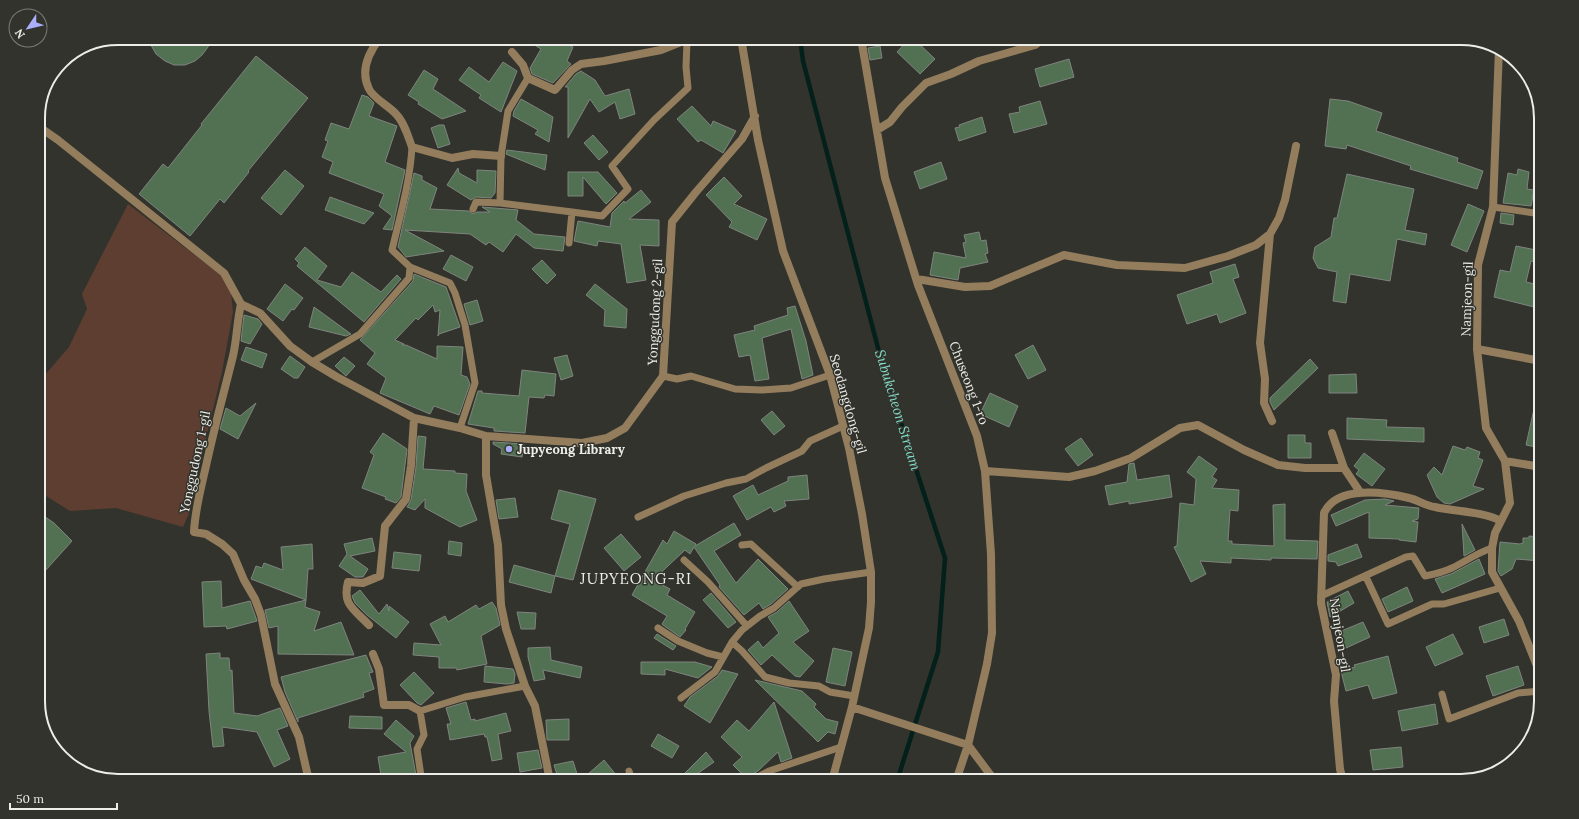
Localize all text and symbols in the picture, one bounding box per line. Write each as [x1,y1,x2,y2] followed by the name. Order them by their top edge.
[8,8,48,48] north arrow
[11,26,28,41] text: N
[644,258,666,367] street label: Yonggudong 2-gil
[1457,261,1477,337] street label: Namjeon-gil
[945,339,993,427] street label: Chuseong 1-ro
[871,347,925,473] water label: Subukcheon Stream
[826,352,870,456] street label: Seodangdong-gil
[176,409,214,516] street label: Yonggudong 1-gil
[517,441,626,458] place label: Jupyeong Library
[504,444,514,454] marker: Jupyeong Library
[579,569,692,588] district label: JUPYEONG-RI
[1326,597,1354,674] street label: Namjeon-gil
[10,785,117,811] scale bar
[16,791,44,806] text: 50 m

